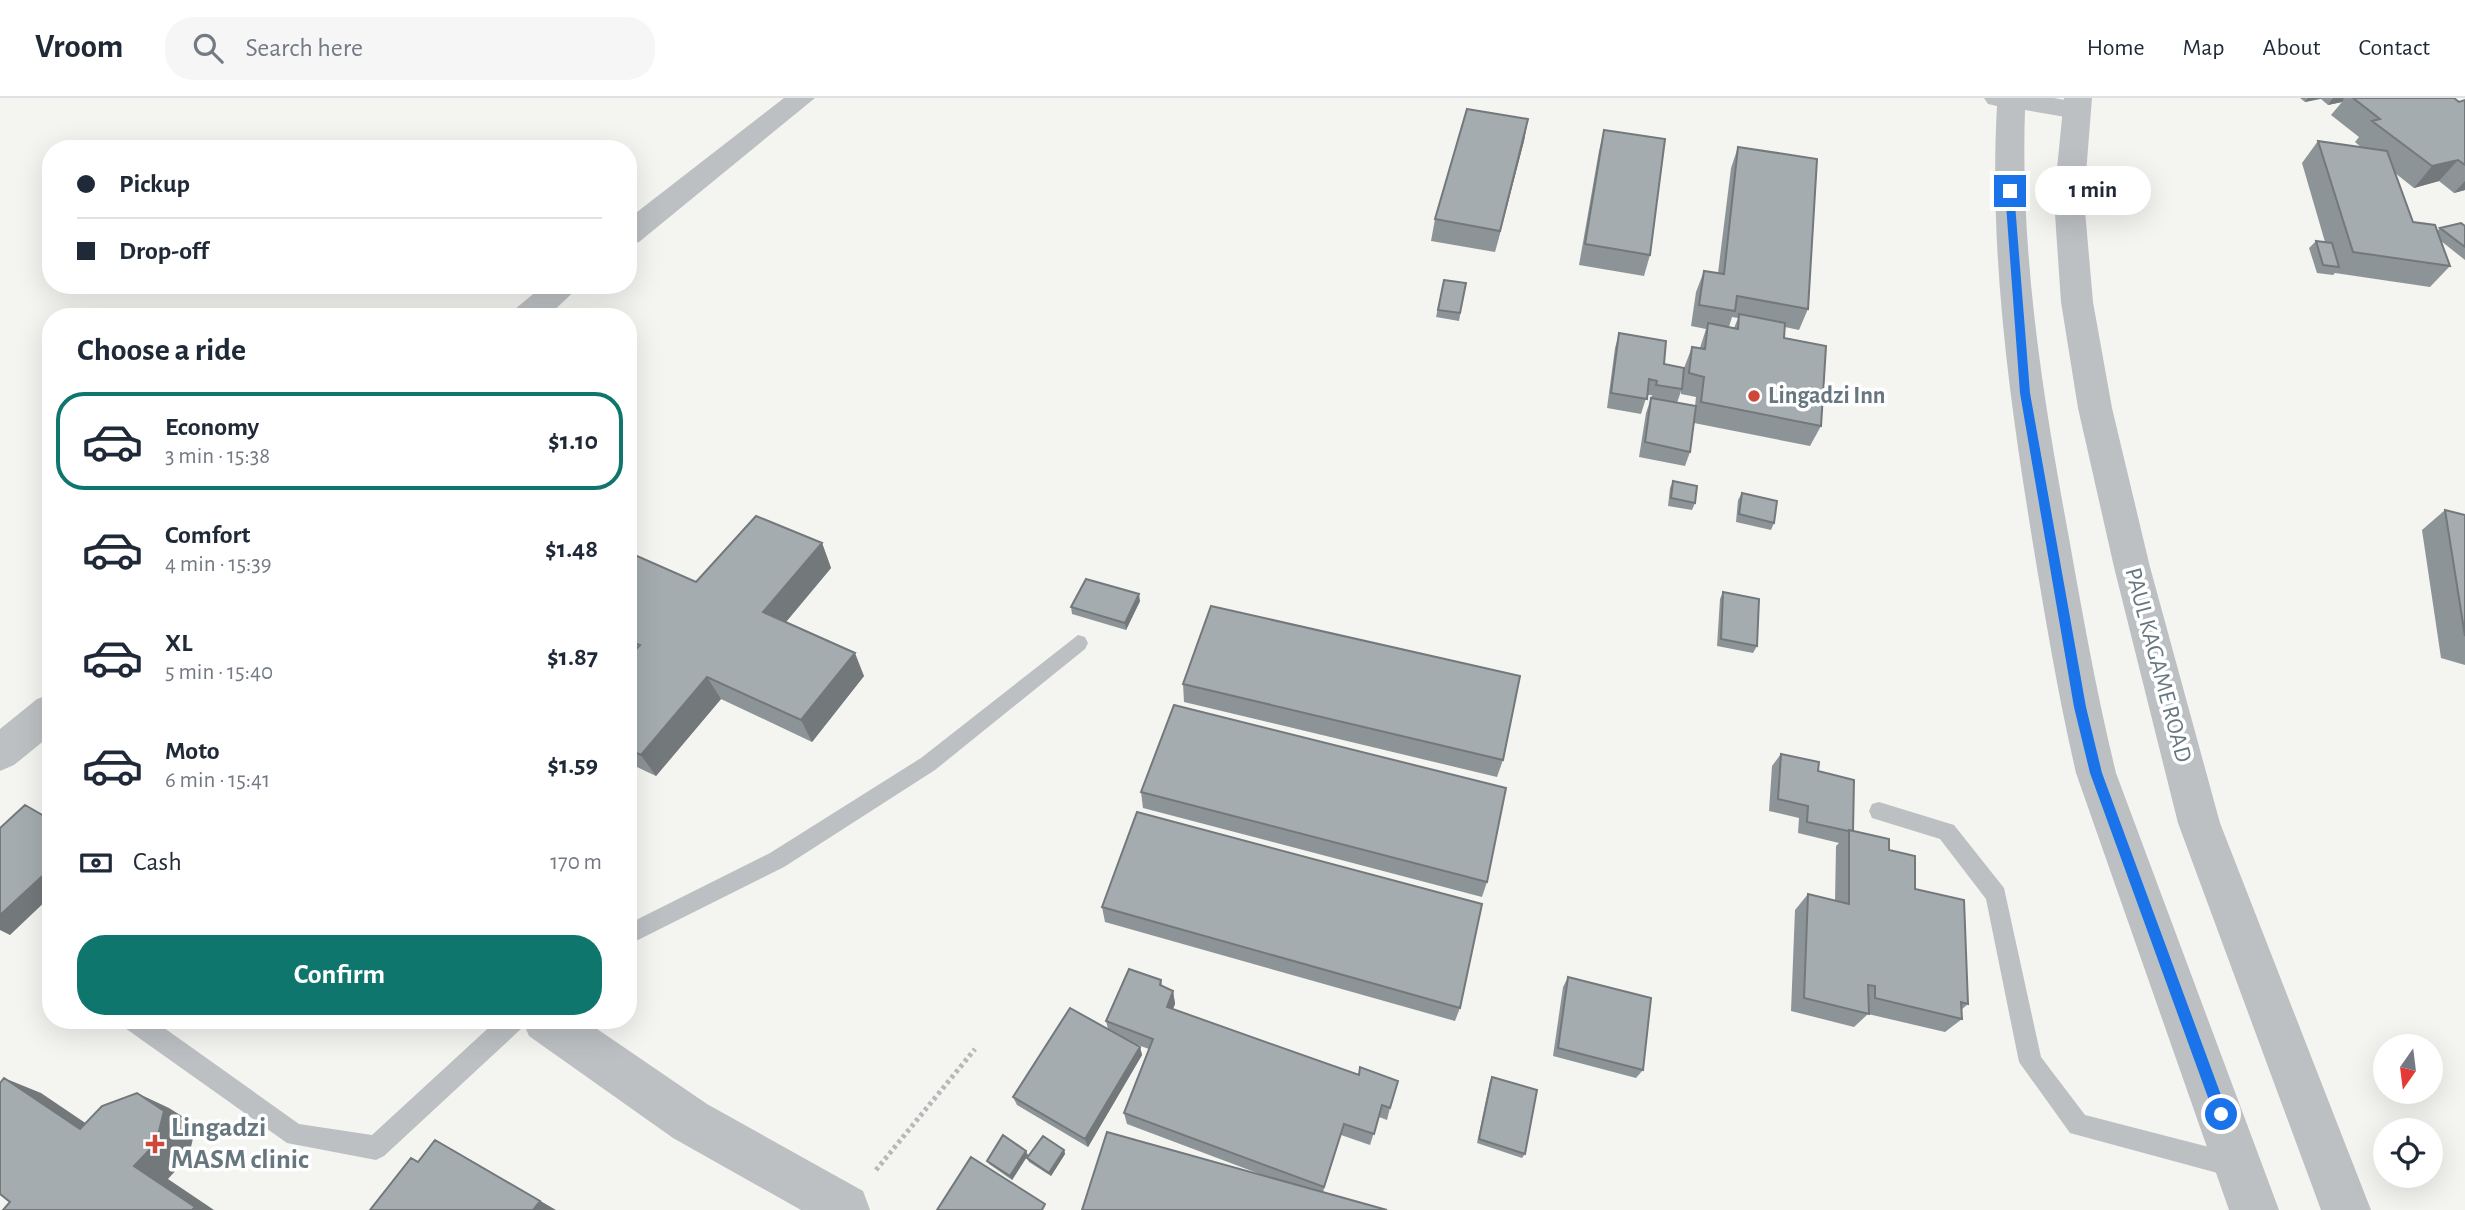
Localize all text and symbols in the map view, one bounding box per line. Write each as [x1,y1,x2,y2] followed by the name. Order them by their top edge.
[165,17,655,80] search box
[189,29,227,67] icon: search
[35,31,123,64] text: Vroom
[245,35,363,61] text: Search here
[2087,36,2145,60] text: Home
[2183,36,2225,60] text: Map
[2263,36,2320,60] text: About
[2358,36,2430,60] text: Contact
[2035,166,2150,216] callout: 1 min
[119,171,190,197] text: Pickup
[1994,175,2026,207] route end
[2069,179,2117,202] text: 1 min
[119,238,208,264] text: Drop-off
[77,334,246,366] text: Choose a ride
[1768,384,1885,408] place label: Lingadzi Inn
[1746,388,1762,404] marker: Lingadzi Inn
[81,410,144,473] icon: car
[165,414,259,440] text: Economy
[548,428,598,454] text: $1.10
[165,445,270,468] text: 3 min · 15:38
[81,518,144,581] icon: car
[165,522,250,548] text: Comfort
[545,536,598,562] text: $1.48
[165,553,272,576] text: 4 min · 15:39
[2120,565,2196,765] street label: PAUL KAGAME ROAD
[81,626,144,689] icon: car
[165,630,192,656] text: XL
[547,644,598,670] text: $1.87
[165,661,273,684] text: 5 min · 15:40
[81,734,144,797] icon: car
[165,738,220,764] text: Moto
[547,752,598,778] text: $1.59
[165,769,270,792] text: 6 min · 15:41
[77,844,115,882] icon: cash
[133,849,182,875] text: Cash
[550,851,602,874] text: 170 m
[77,935,602,1015] button: Confirm
[2373,1034,2443,1104] north arrow
[2373,1034,2443,1188] map controls
[2205,1098,2237,1130] route start
[171,1114,309,1174] place label: Lingadzi MASM clinic
[2373,1118,2443,1188] button: locate
[145,1134,165,1154] marker: Lingadzi MASM clinic

